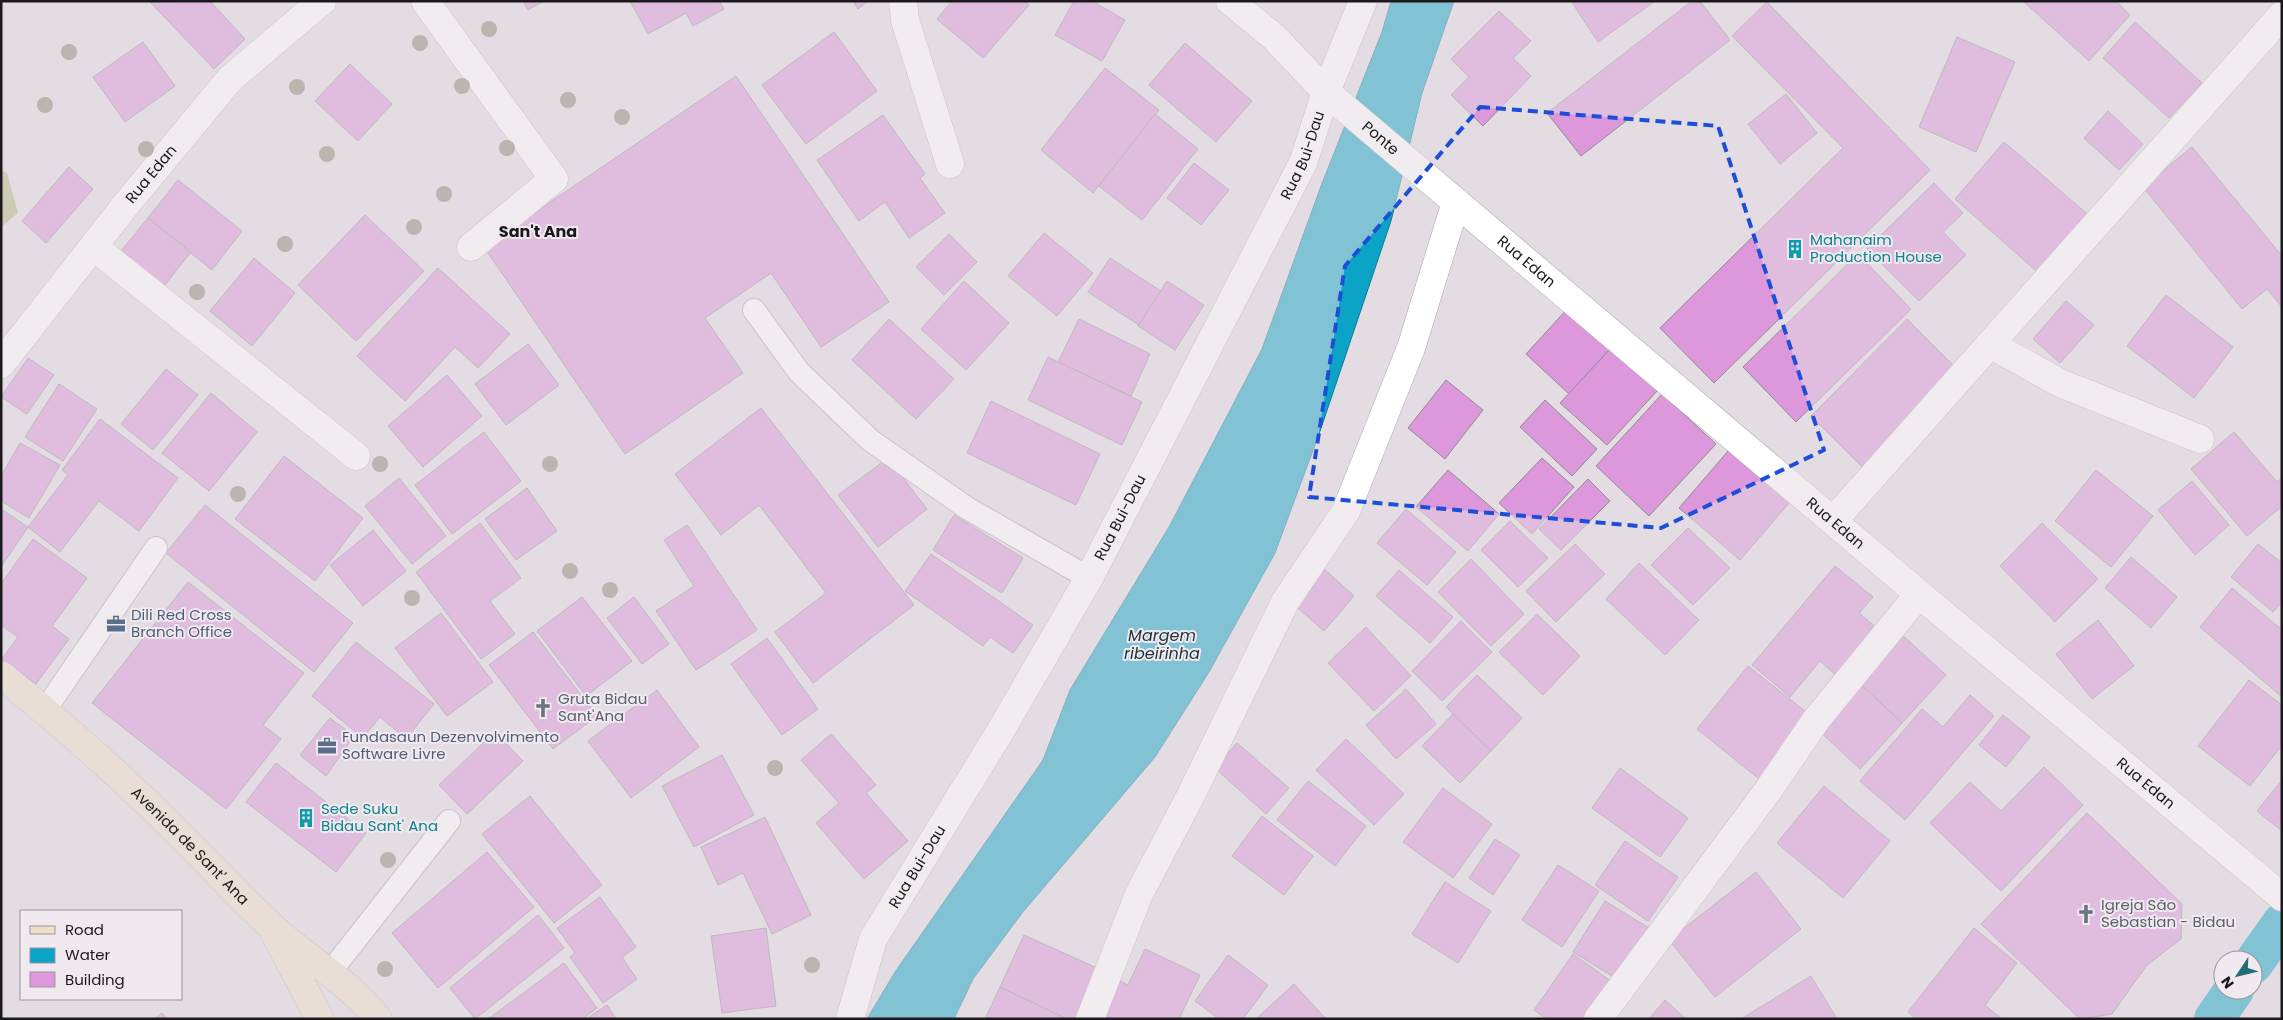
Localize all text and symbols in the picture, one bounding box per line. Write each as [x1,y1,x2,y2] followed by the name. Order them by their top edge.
[1275,108,1329,203] street label: Rua Bui-Dau
[1358,116,1404,160] street label: Ponte
[120,140,181,208] street label: Rua Edan
[499,220,577,243] district label: San't Ana
[1810,229,1942,267] place label: Mahanaim Production House
[1493,230,1560,292] street label: Rua Edan
[1784,238,1806,260] building icon: Mahanaim Production House
[1089,471,1151,564] street label: Rua Bui-Dau
[1802,492,1869,554] street label: Rua Edan
[131,604,232,642] place label: Dili Red Cross Branch Office
[105,613,127,635] office icon: Dili Red Cross Branch Office
[1124,624,1200,665] water label: Margem ribeirinha
[558,688,647,726] place label: Gruta Bidau Sant'Ana
[532,697,554,719] church icon: Gruta Bidau Sant'Ana
[342,726,559,764] place label: Fundasaun Dezenvolvimento Software Livre
[316,735,338,757] office icon: Fundasaun Dezenvolvimento Software Livre
[2112,752,2180,814] street label: Rua Edan
[127,782,254,909] street label: Avenida de Sant' Ana
[321,798,438,836] place label: Sede Suku Bidau Sant' Ana
[295,807,317,829] building icon: Sede Suku Bidau Sant' Ana
[883,821,950,912] street label: Rua Bui-Dau
[2101,894,2235,932] place label: Igreja São Sebastian - Bidau
[2075,903,2097,925] church icon: Igreja São Sebastian - Bidau
[20,910,182,1000] legend
[65,919,104,940] text: Road
[65,944,111,965] text: Water
[2213,950,2263,1000] north arrow
[65,969,125,990] text: Building
[2216,972,2239,993] text: N

